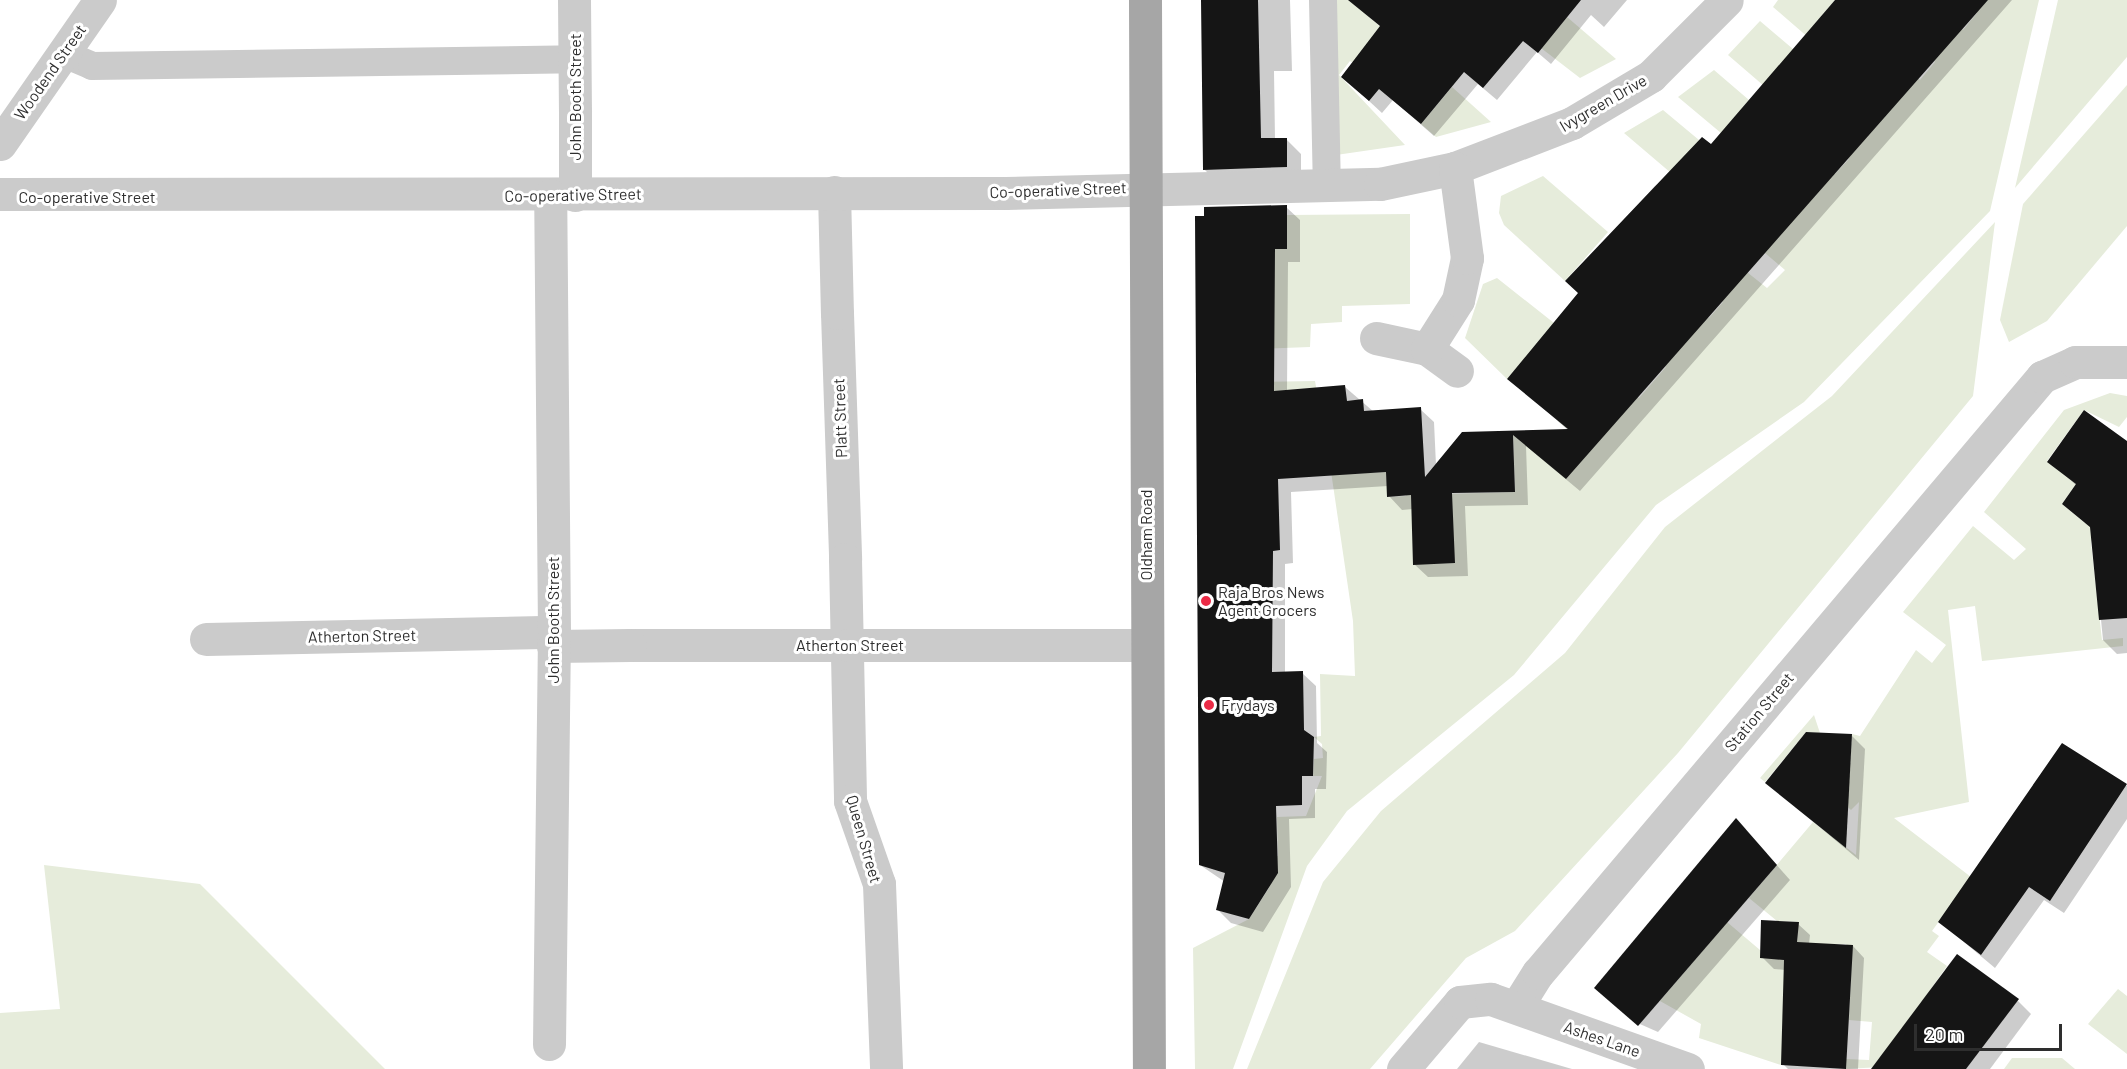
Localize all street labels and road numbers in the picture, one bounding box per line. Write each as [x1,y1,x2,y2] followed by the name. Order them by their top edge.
[10,21,90,123] street label: Woodend Street
[565,33,585,161] street label: John Booth Street
[1556,70,1650,136] street label: Ivygreen Drive
[989,178,1127,202] street label: Co-operative Street
[504,184,642,206] street label: Co-operative Street
[18,187,156,207] street label: Co-operative Street
[829,378,851,458] street label: Platt Street
[1136,490,1156,580] street label: Oldham Road
[543,556,563,684] street label: John Booth Street
[308,625,416,647] street label: Atherton Street
[796,635,904,655] street label: Atherton Street
[1720,669,1798,755] street label: Station Street
[842,793,886,885] street label: Queen Street
[1561,1017,1643,1061] street label: Ashes Lane

